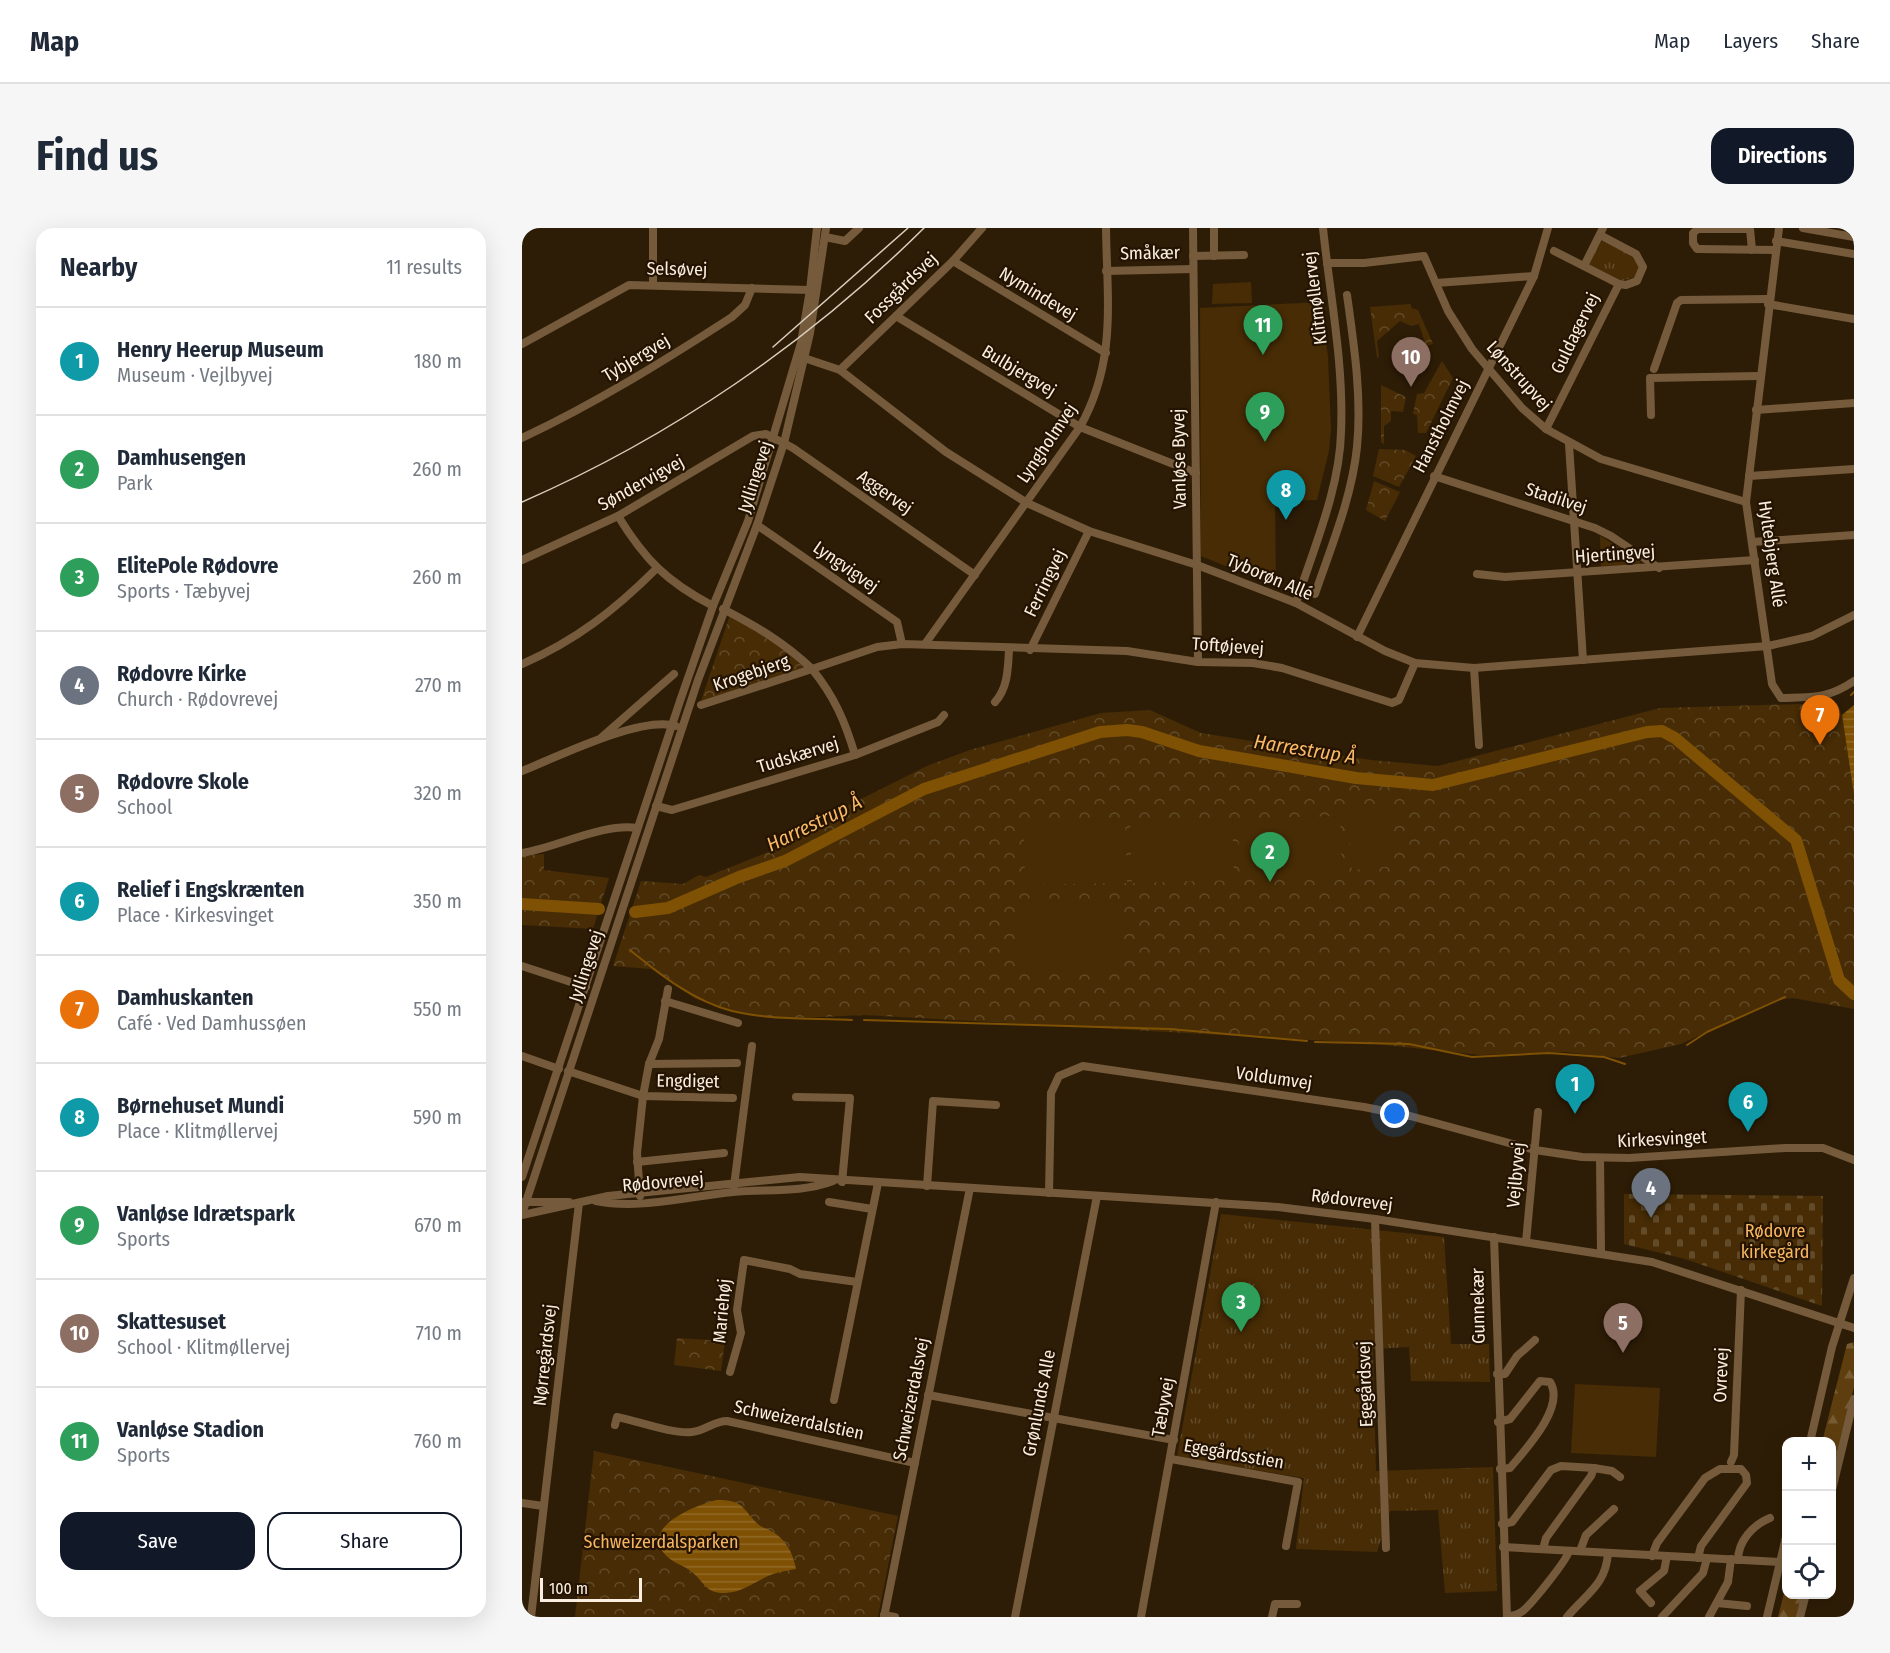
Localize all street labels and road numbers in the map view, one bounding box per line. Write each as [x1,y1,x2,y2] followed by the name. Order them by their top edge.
[1120,241,1181,265] street label: Småkær
[860,248,942,328] street label: Fossgårdsvej
[1298,250,1332,346] street label: Klitmøllervej
[646,257,708,281] street label: Selsøvej
[995,262,1081,326] street label: Nymindevej
[1546,289,1604,377] street label: Guldagervej
[598,329,674,387] street label: Tybjergvej
[1482,336,1556,416] street label: Lønstrupvej
[978,340,1060,402] street label: Bulbjergvej
[1408,376,1474,476] street label: Hanstholmvej
[1012,399,1082,487] street label: Lyngholmvej
[1167,408,1191,510] street label: Vanløse Byvej
[733,438,777,516] street label: Jyllingevej
[594,450,688,516] street label: Søndervigvej
[853,465,917,519] street label: Aggervej
[1522,478,1590,518] street label: Stadilvej
[1754,499,1790,609] street label: Hyltebjerg Allé
[809,536,883,598] street label: Lyngvigvej
[1574,540,1656,568] street label: Hjertingvej
[1019,546,1071,620] street label: Ferringvej
[1224,549,1316,605] street label: Tyborøn Allé
[1191,633,1265,659] street label: Toftøjevej
[710,650,793,696] street label: Krogebjerg
[755,732,841,778] street label: Tudskærvej
[564,927,608,1005] street label: Jyllingevej
[1234,1062,1314,1094] street label: Voldumvej
[656,1069,720,1093] street label: Engdiget
[1617,1126,1708,1152] street label: Kirkesvinget
[1502,1141,1530,1209] street label: Vejlbyvej
[621,1167,705,1197] street label: Rødovrevej
[1310,1184,1394,1216] street label: Rødovrevej
[1466,1267,1490,1344] street label: Gunnekær
[708,1278,736,1344] street label: Mariehøj
[529,1303,561,1407] street label: Nørregårdsvej
[888,1336,934,1462] street label: Schweizerdalsvej
[1353,1340,1377,1428] street label: Egegårdsvej
[1709,1347,1733,1403] street label: Ovrevej
[1018,1348,1060,1458] street label: Grønlunds Alle
[1147,1375,1179,1439] street label: Tæbyvej
[732,1395,866,1445] street label: Schweizerdalstien
[1182,1434,1286,1474] street label: Egegårdsstien

